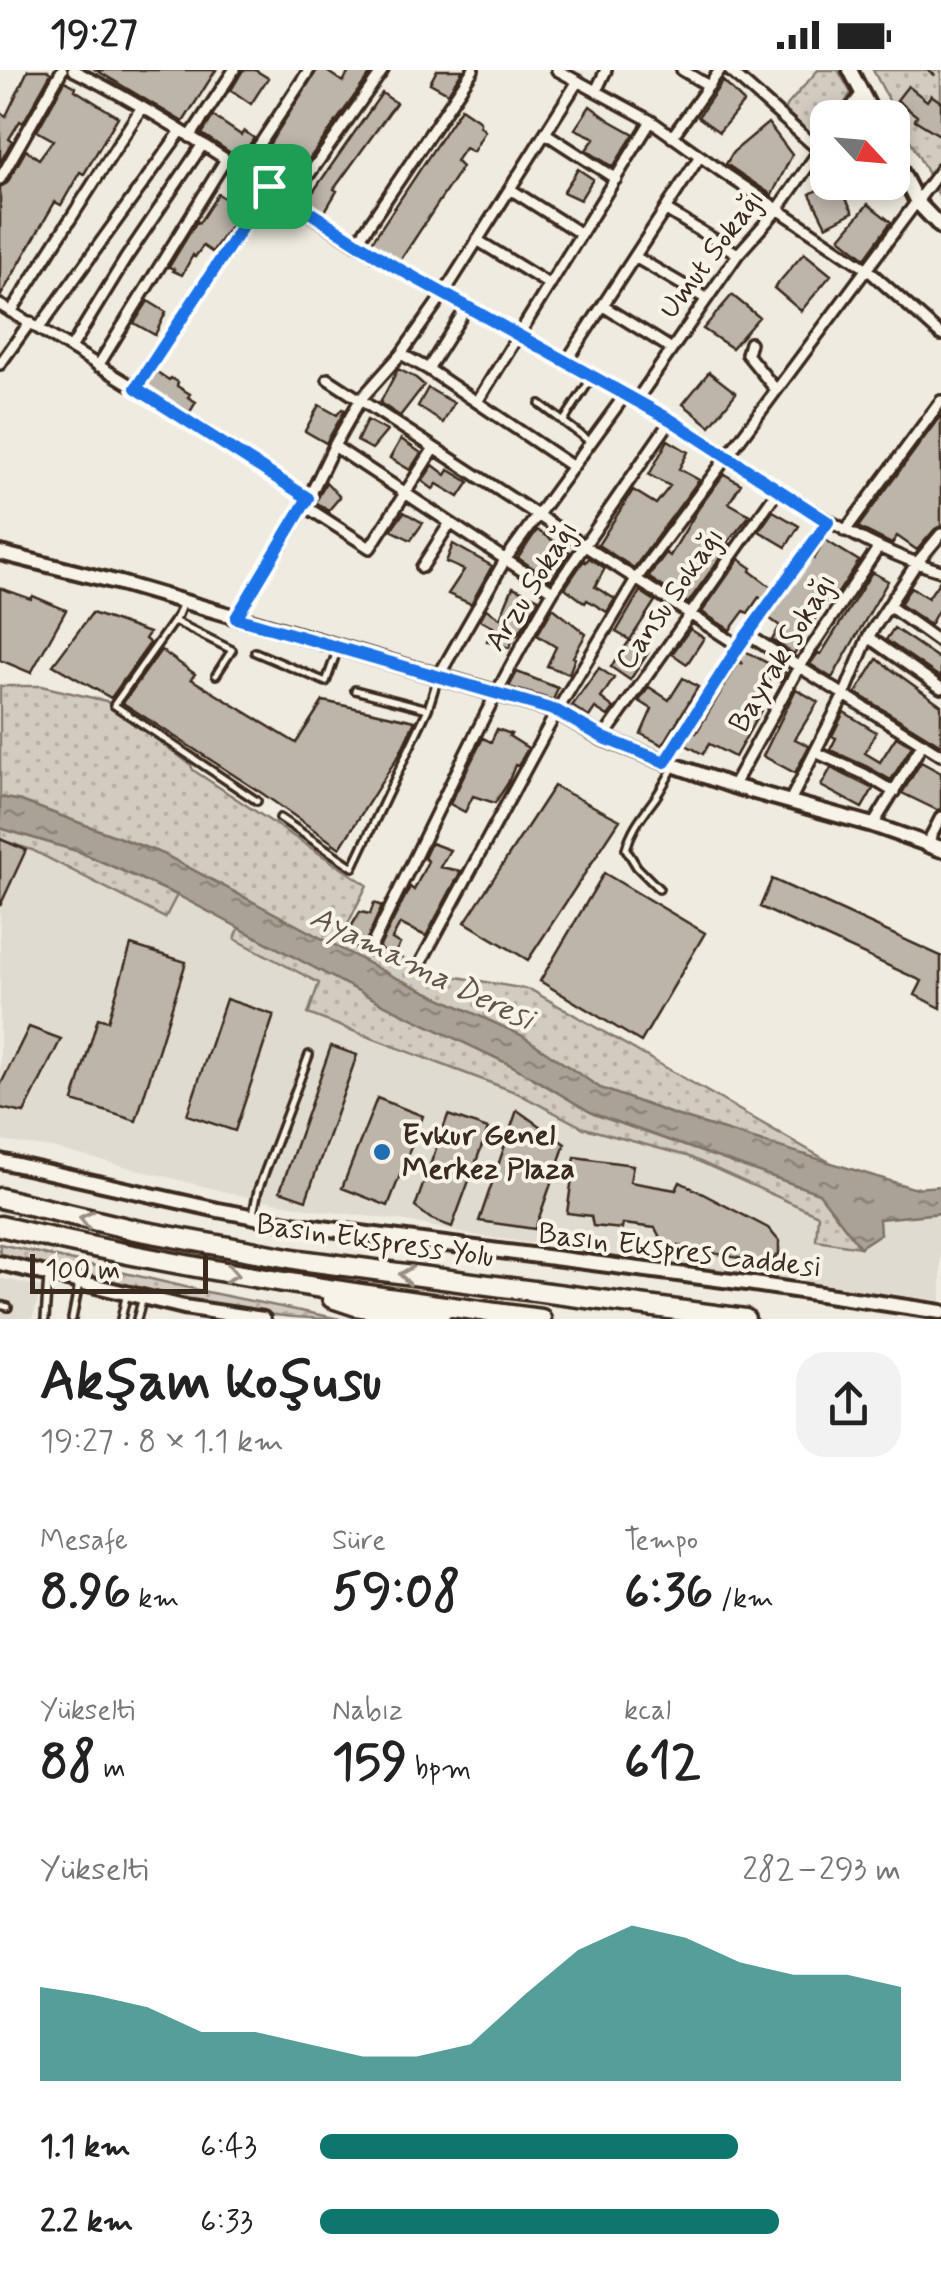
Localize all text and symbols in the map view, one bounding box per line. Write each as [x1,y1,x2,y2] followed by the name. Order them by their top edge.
[50,11,138,60] text: 19:27
[810,100,910,200] north arrow
[810,100,910,200] map controls
[227,144,312,229] pin
[242,159,297,214] icon: arrive
[650,181,774,327] street label: Umut Sokağı
[476,513,588,659] street label: Arzu Sokağı
[606,520,734,678] street label: Cansu Sokağı
[720,566,846,740] street label: Bayrak Sokağı
[303,897,543,1042] water label: Ayamama Deresi
[402,1116,575,1189] place label: Evkur Genel Merkez Plaza
[371,1141,393,1163] marker: Evkur Genel Merkez Plaza
[254,1205,496,1277] street label: Basın Ekspress Yolu
[77,1210,94,1231] one-way arrow
[536,1214,824,1288] street label: Basın Ekspres Caddesi
[30,1249,208,1294] scale bar
[45,1253,120,1290] text: 100 m
[224,1263,241,1284] one-way arrow
[397,1265,414,1286] one-way arrow
[40,1347,382,1419] text: Akşam koşusu
[796,1352,901,1457] button: share
[40,1421,284,1463] text: 19:27 · 8 × 1.1 km
[40,1523,128,1560] text: Mesafe
[332,1523,386,1560] text: Süre
[624,1523,698,1560] text: Tempo
[40,1560,131,1626] text: 8.96
[332,1560,461,1626] text: 59:08
[624,1560,713,1626] text: 6:36
[131,1581,179,1618] text: km
[713,1581,774,1618] text: /km
[40,1693,135,1730] text: Yükselti
[332,1693,403,1730] text: Nabız
[624,1693,671,1730] text: kcal
[40,1730,96,1796] text: 88
[332,1730,407,1796] text: 159
[624,1730,701,1796] text: 612
[96,1751,125,1788] text: m
[407,1751,471,1788] text: bpm
[40,1849,148,1891] text: Yükselti
[742,1849,901,1891] text: 282–293 m
[40,2126,131,2168] text: 1.1 km
[200,2126,257,2168] text: 6:43
[40,2201,133,2243] text: 2.2 km
[200,2201,253,2243] text: 6:33

